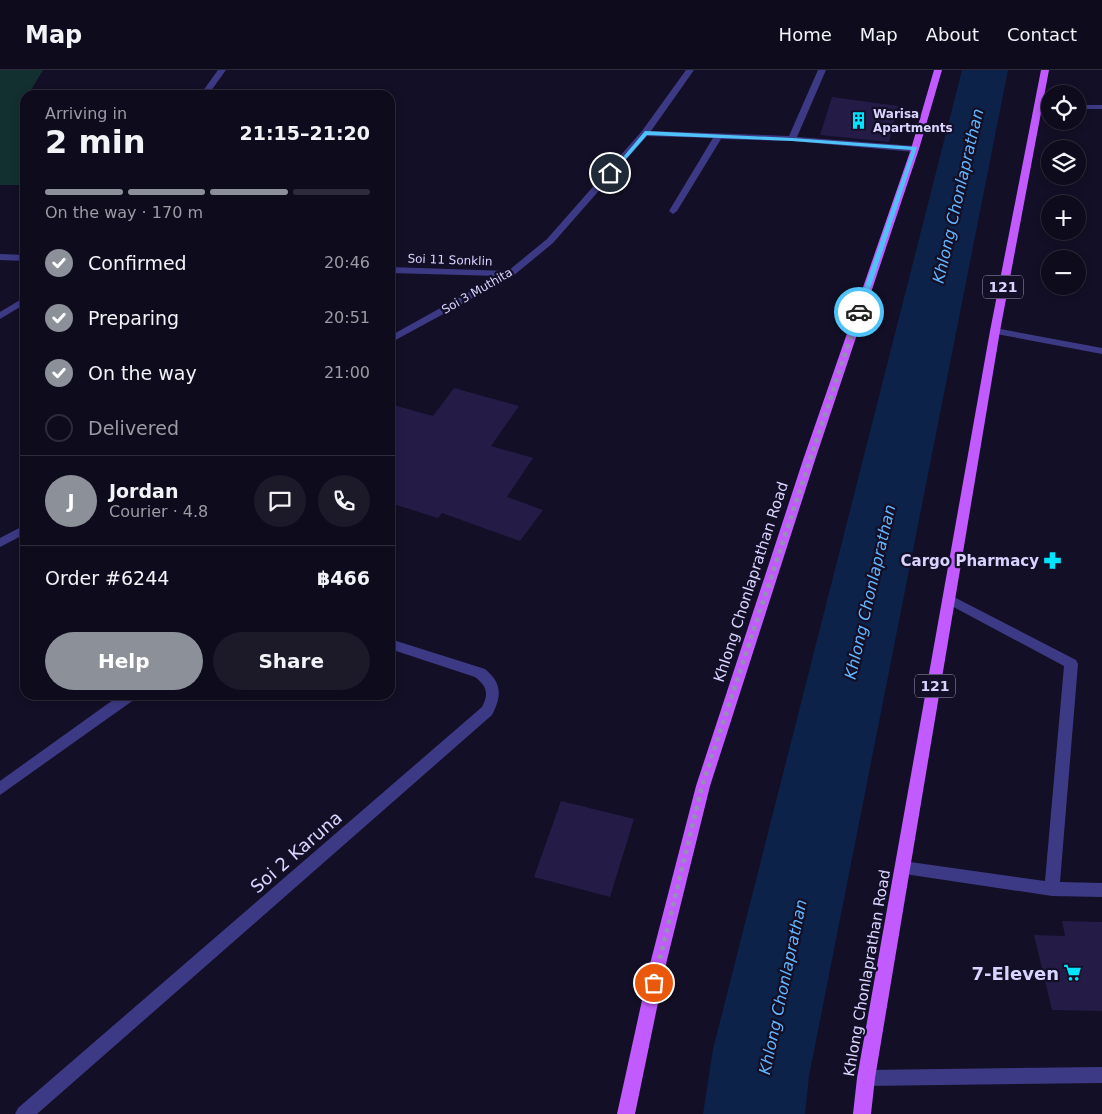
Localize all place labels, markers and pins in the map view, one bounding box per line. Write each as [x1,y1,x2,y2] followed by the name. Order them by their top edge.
[873,107,953,135] place label: Warisa Apartments
[849,111,869,131] building icon: Warisa Apartments
[589,152,631,194] pin
[1043,551,1063,571] pharmacy icon: Cargo Pharmacy
[901,552,1039,570] place label: Cargo Pharmacy
[633,962,675,1004] pin
[972,963,1059,984] place label: 7-Eleven
[1063,963,1083,983] supermarket icon: 7-Eleven

